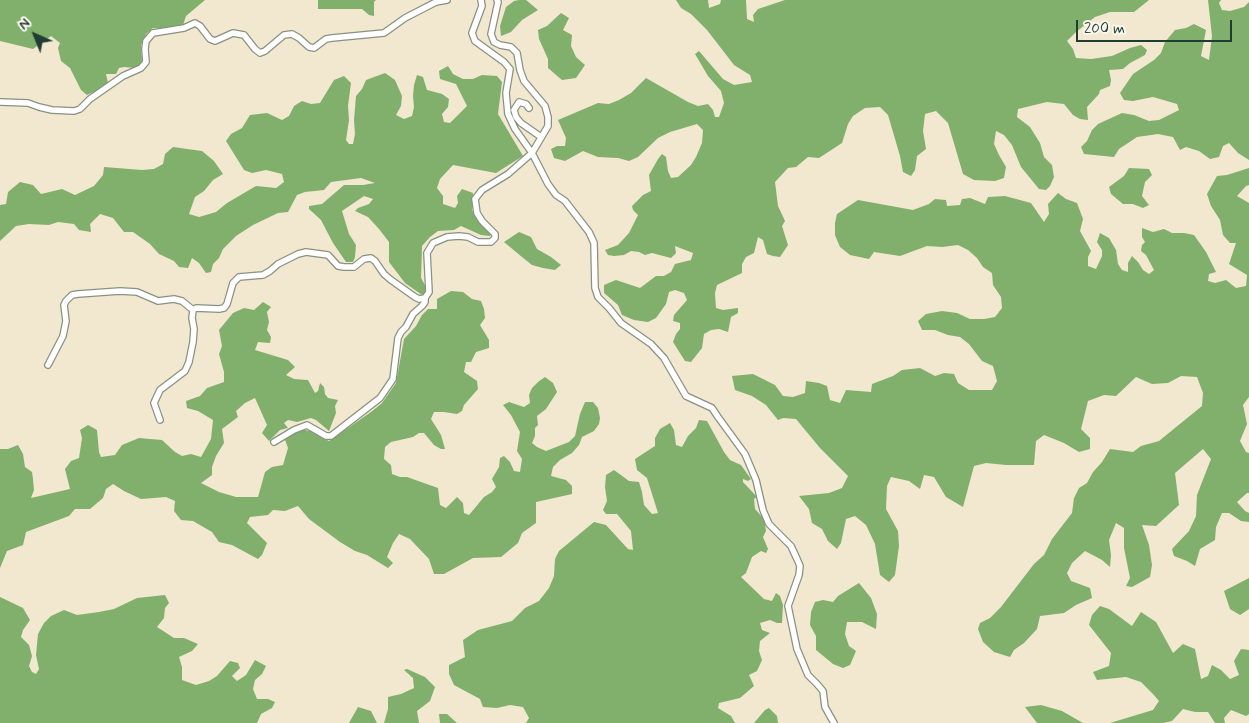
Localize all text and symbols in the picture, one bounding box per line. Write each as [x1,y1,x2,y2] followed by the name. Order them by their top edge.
[10,10,60,60] north arrow
[1079,10,1235,42] scale bar
[15,15,34,34] text: N
[1084,19,1125,39] text: 200 m

